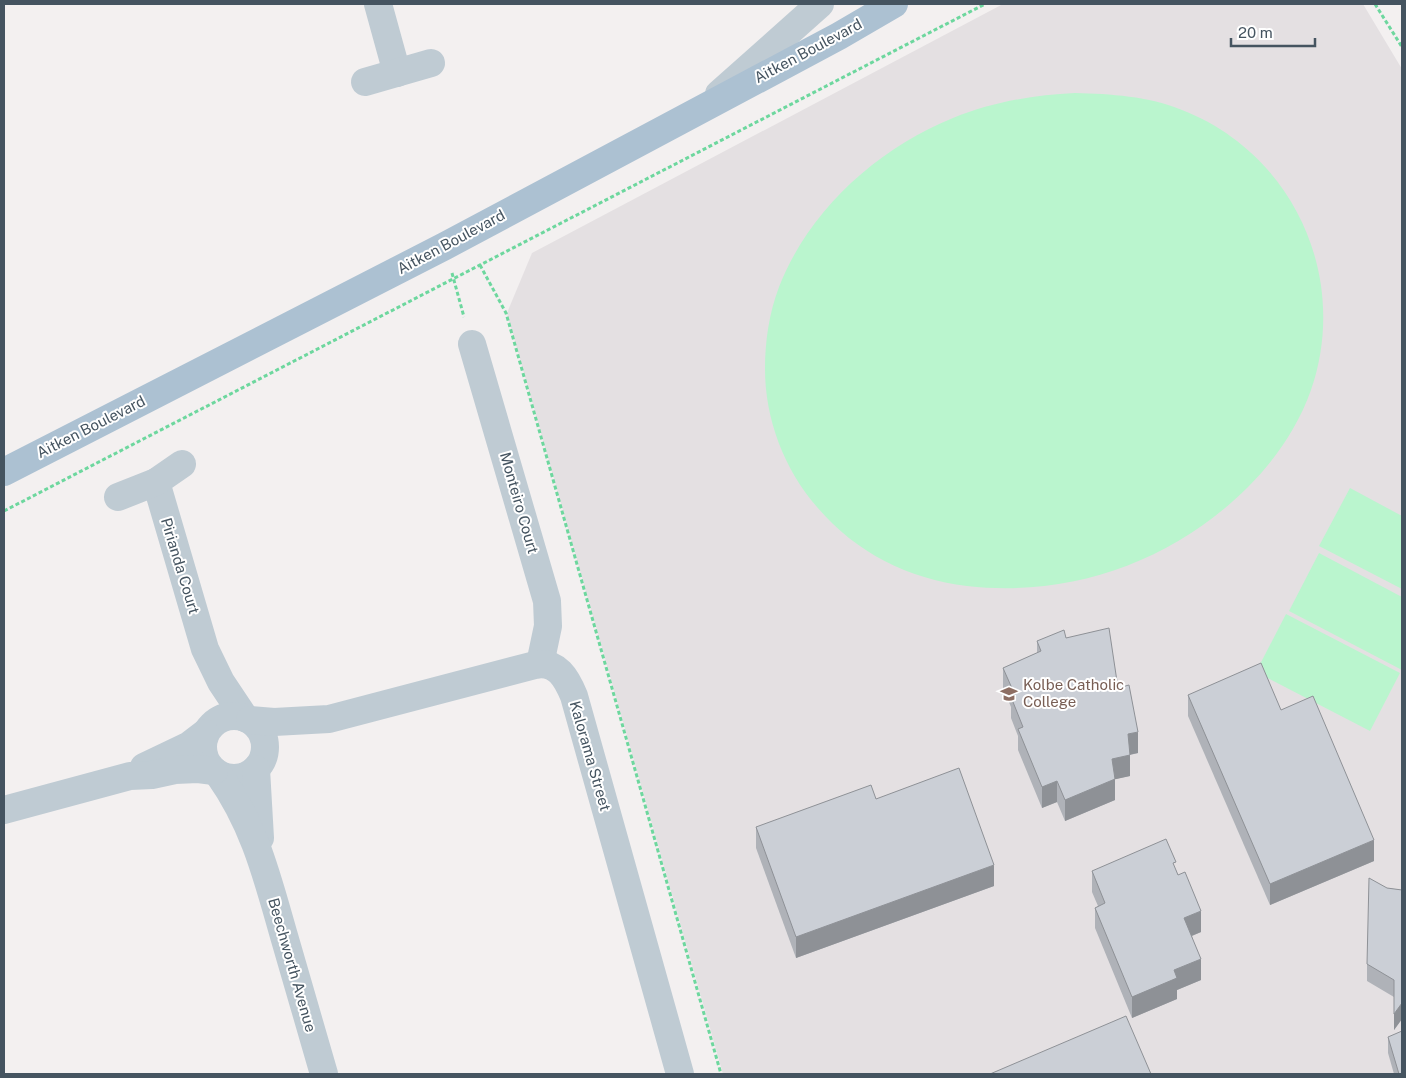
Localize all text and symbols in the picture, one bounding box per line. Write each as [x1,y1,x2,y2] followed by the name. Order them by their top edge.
[751,15,864,86] street label: Aitken Boulevard
[1231,15,1315,47] scale bar
[1238,24,1273,41] text: 20 m
[394,206,507,277] street label: Aitken Boulevard
[34,392,148,461] street label: Aitken Boulevard
[497,450,542,556] street label: Monteiro Court
[158,516,203,616] street label: Pirianda Court
[1023,676,1124,710] place label: Kolbe Catholic College
[999,684,1019,704] school or university icon: Kolbe Catholic College
[567,699,614,813] street label: Kalorama Street
[265,896,320,1034] street label: Beechworth Avenue

